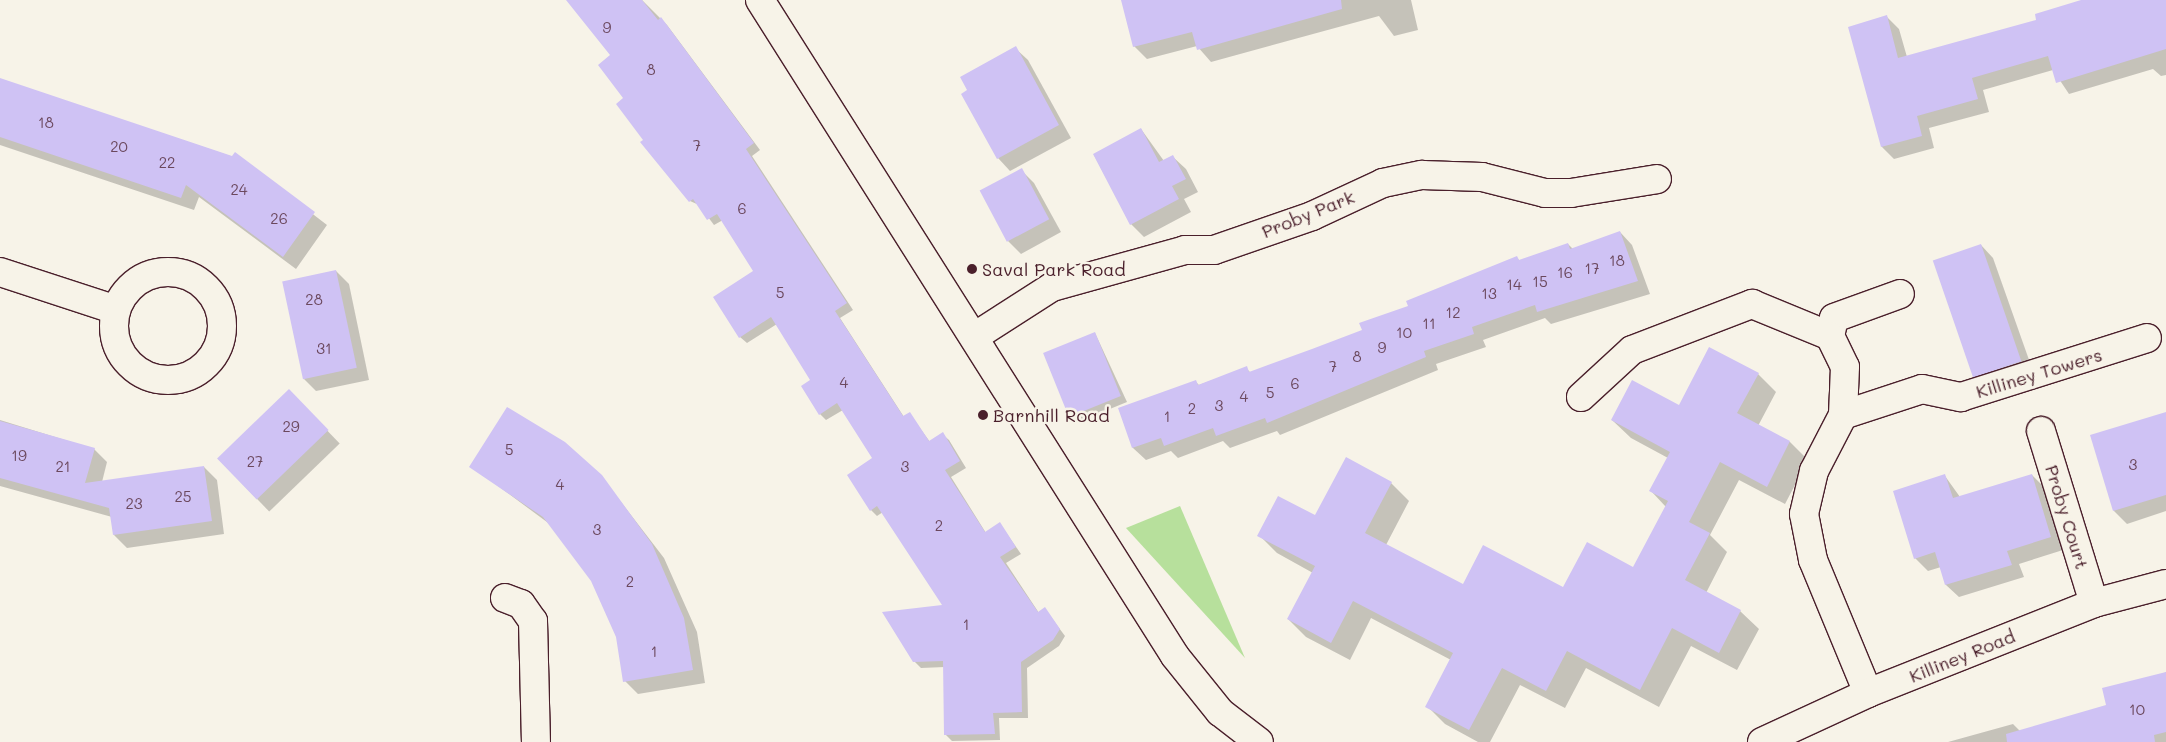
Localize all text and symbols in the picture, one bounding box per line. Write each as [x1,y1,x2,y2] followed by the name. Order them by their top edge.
[603,19,611,37] house number: 9
[646,61,656,79] house number: 8
[38,114,54,132] house number: 18
[693,137,701,155] house number: 7
[110,138,128,156] house number: 20
[159,154,175,172] house number: 22
[230,181,248,199] house number: 24
[1258,186,1358,242] street label: Proby Park
[737,200,747,218] house number: 6
[270,210,288,228] house number: 26
[1609,252,1625,270] house number: 18
[982,258,1126,280] place label: Saval Park Road
[1584,260,1600,278] house number: 17
[966,263,978,275] marker: Saval Park Road
[1557,264,1573,282] house number: 16
[1532,273,1548,291] house number: 15
[1506,276,1522,294] house number: 14
[776,284,784,302] house number: 5
[1481,285,1497,303] house number: 13
[305,291,323,309] house number: 28
[1445,304,1461,322] house number: 12
[1422,315,1436,333] house number: 11
[1396,324,1412,342] house number: 10
[1378,339,1386,357] house number: 9
[316,340,332,358] house number: 31
[1973,344,2105,402] street label: Killiney Towers
[1352,348,1362,366] house number: 8
[1329,358,1337,376] house number: 7
[840,374,848,392] house number: 4
[1290,375,1300,393] house number: 6
[1266,384,1274,402] house number: 5
[1240,388,1248,406] house number: 4
[1215,397,1223,415] house number: 3
[1188,400,1196,418] house number: 2
[993,404,1110,426] place label: Barnhill Road
[1164,408,1170,426] house number: 1
[977,409,989,421] marker: Barnhill Road
[282,418,300,436] house number: 29
[505,441,513,459] house number: 5
[11,447,27,465] house number: 19
[247,453,263,471] house number: 27
[2129,456,2137,474] house number: 3
[55,458,71,476] house number: 21
[901,458,909,476] house number: 3
[2041,462,2093,572] street label: Proby Court
[556,476,564,494] house number: 4
[174,488,192,506] house number: 25
[125,495,143,513] house number: 23
[935,517,943,535] house number: 2
[593,521,601,539] house number: 3
[626,573,634,591] house number: 2
[963,616,969,634] house number: 1
[1906,625,2018,687] street label: Killiney Road
[651,643,657,661] house number: 1
[2129,701,2145,719] house number: 10

